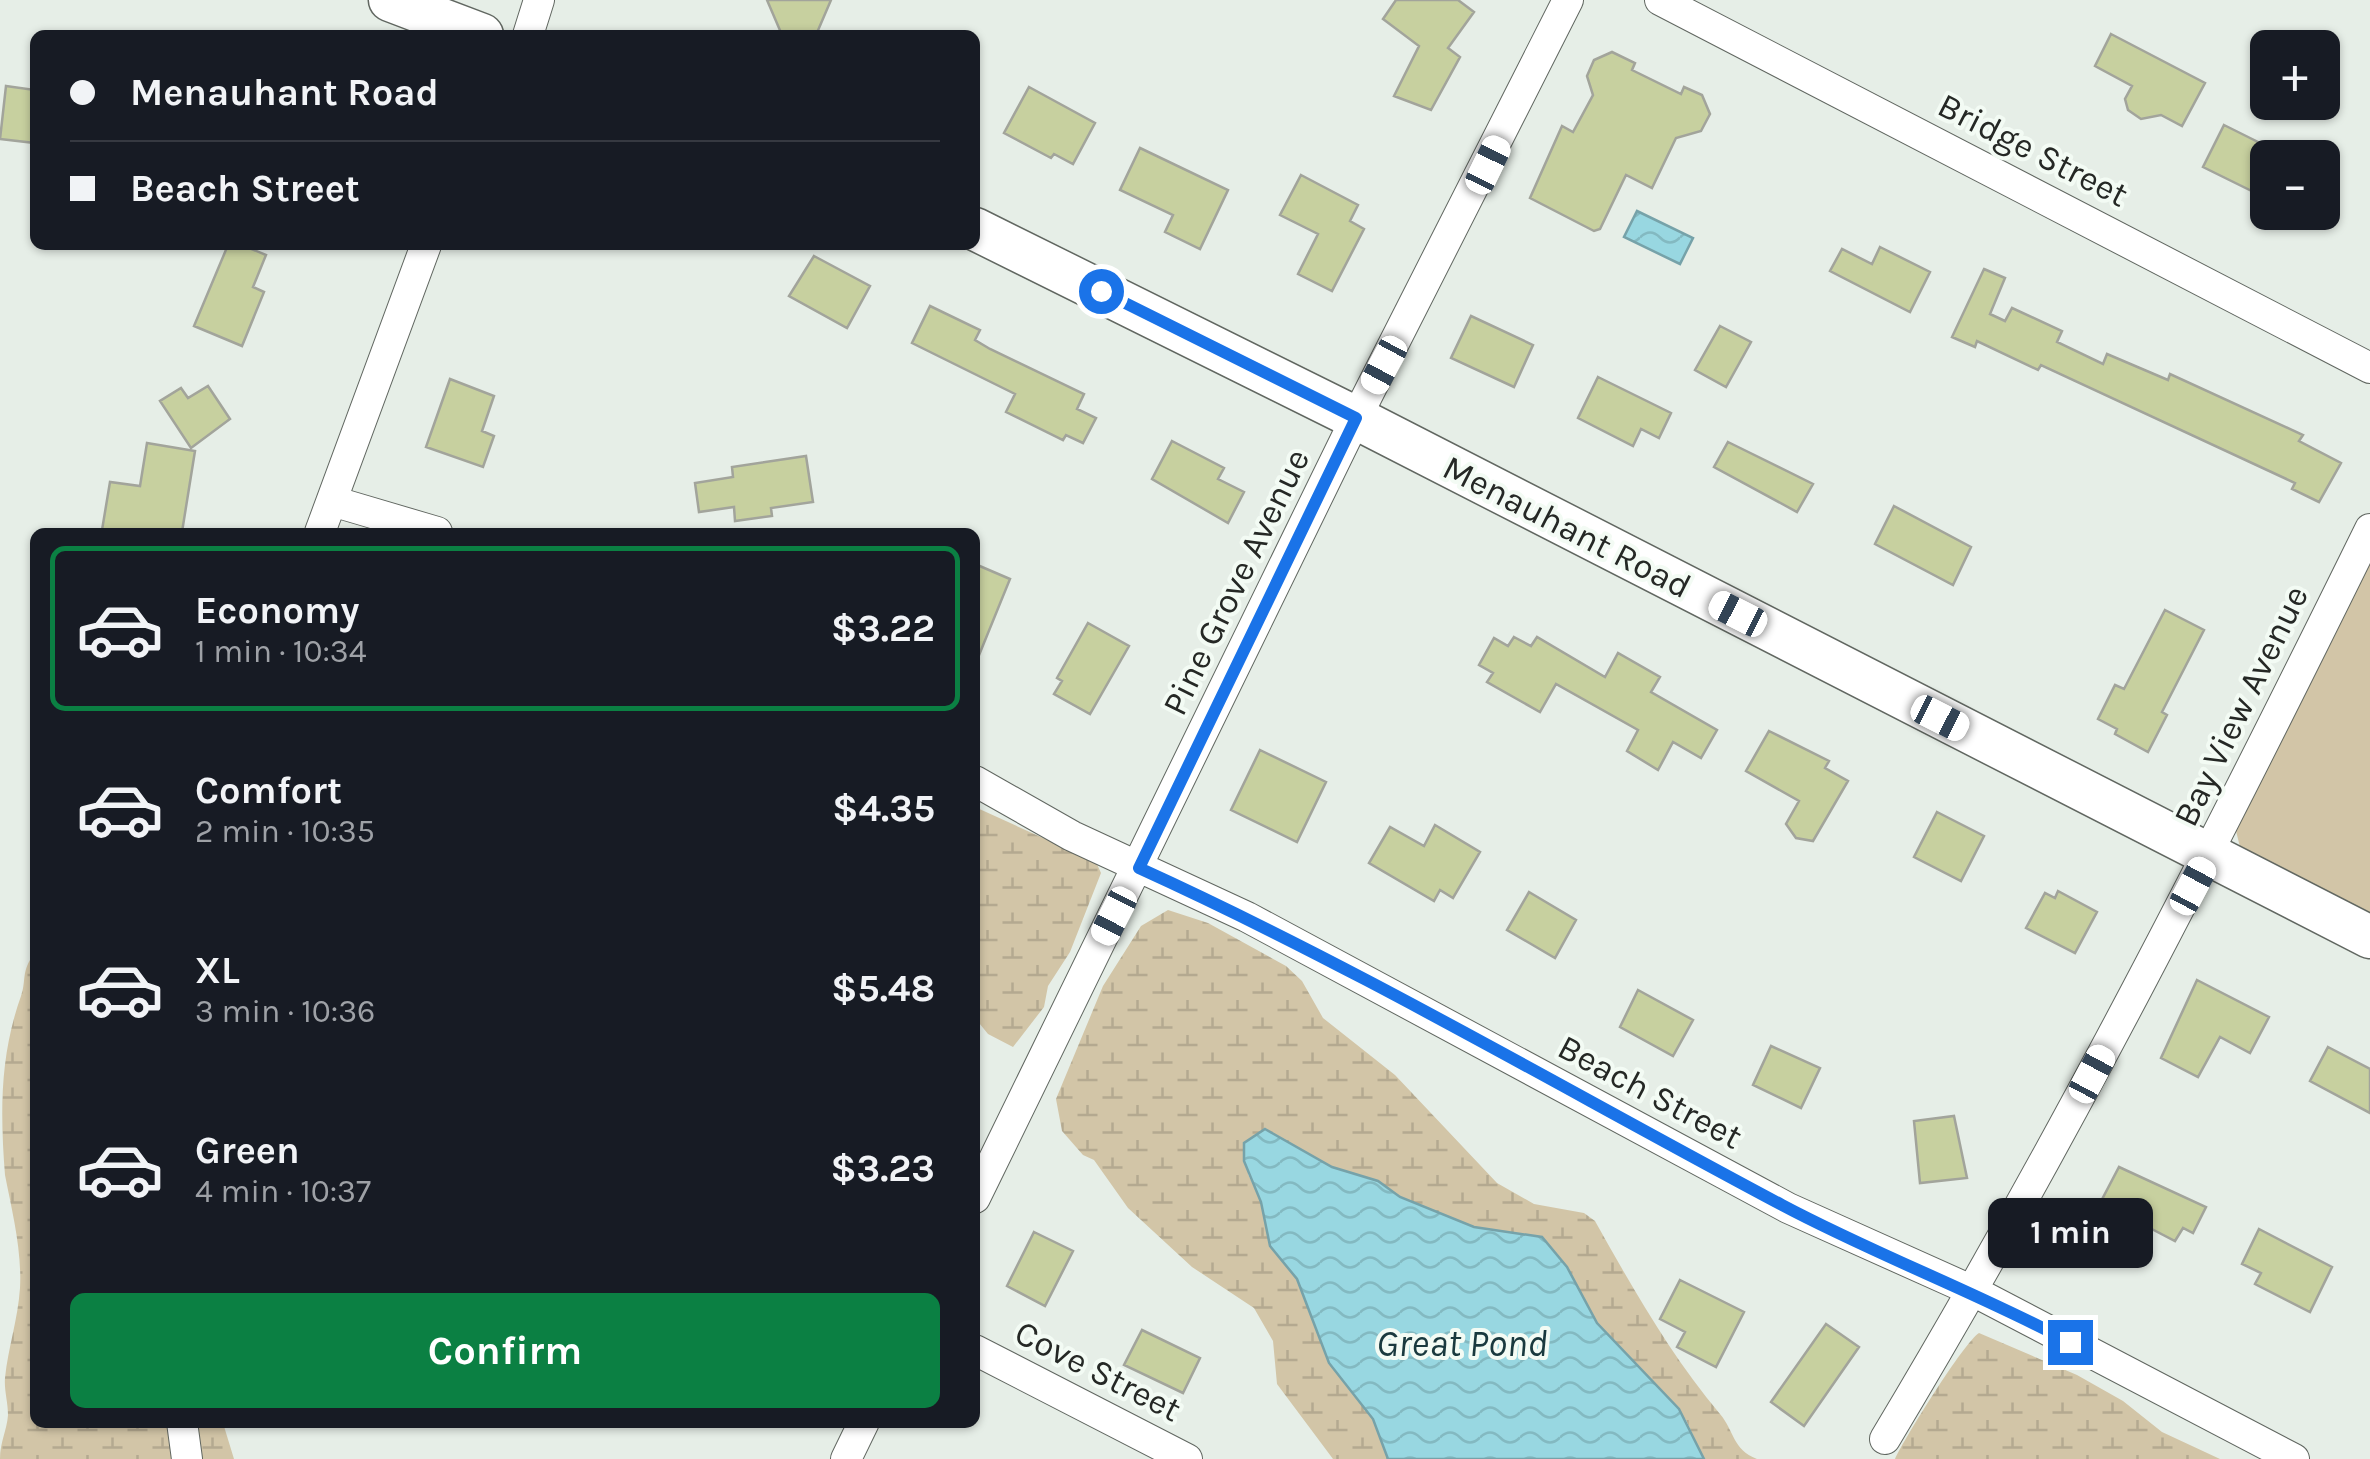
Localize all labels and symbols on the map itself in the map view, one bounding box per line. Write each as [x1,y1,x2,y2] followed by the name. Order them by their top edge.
[1931,85,2135,215] street label: Bridge Street
[1461,131,1515,199] car
[1079,269,1124,314] route start
[1357,331,1411,399] car
[1154,442,1318,722] street label: Pine Grove Avenue
[1436,447,1698,607] street label: Menauhant Road
[2165,579,2317,833] street label: Bay View Avenue
[1704,587,1772,641] car
[1906,691,1974,745] car
[2166,852,2220,920] car
[1087,882,1141,950] car
[1551,1026,1749,1158] street label: Beach Street
[2065,1040,2119,1108] car
[1988,1197,2152,1267] callout: 1 min
[1008,1312,1188,1430] street label: Cove Street
[2048,1320,2093,1365] route end
[1376,1321,1548,1366] water label: Great Pond

